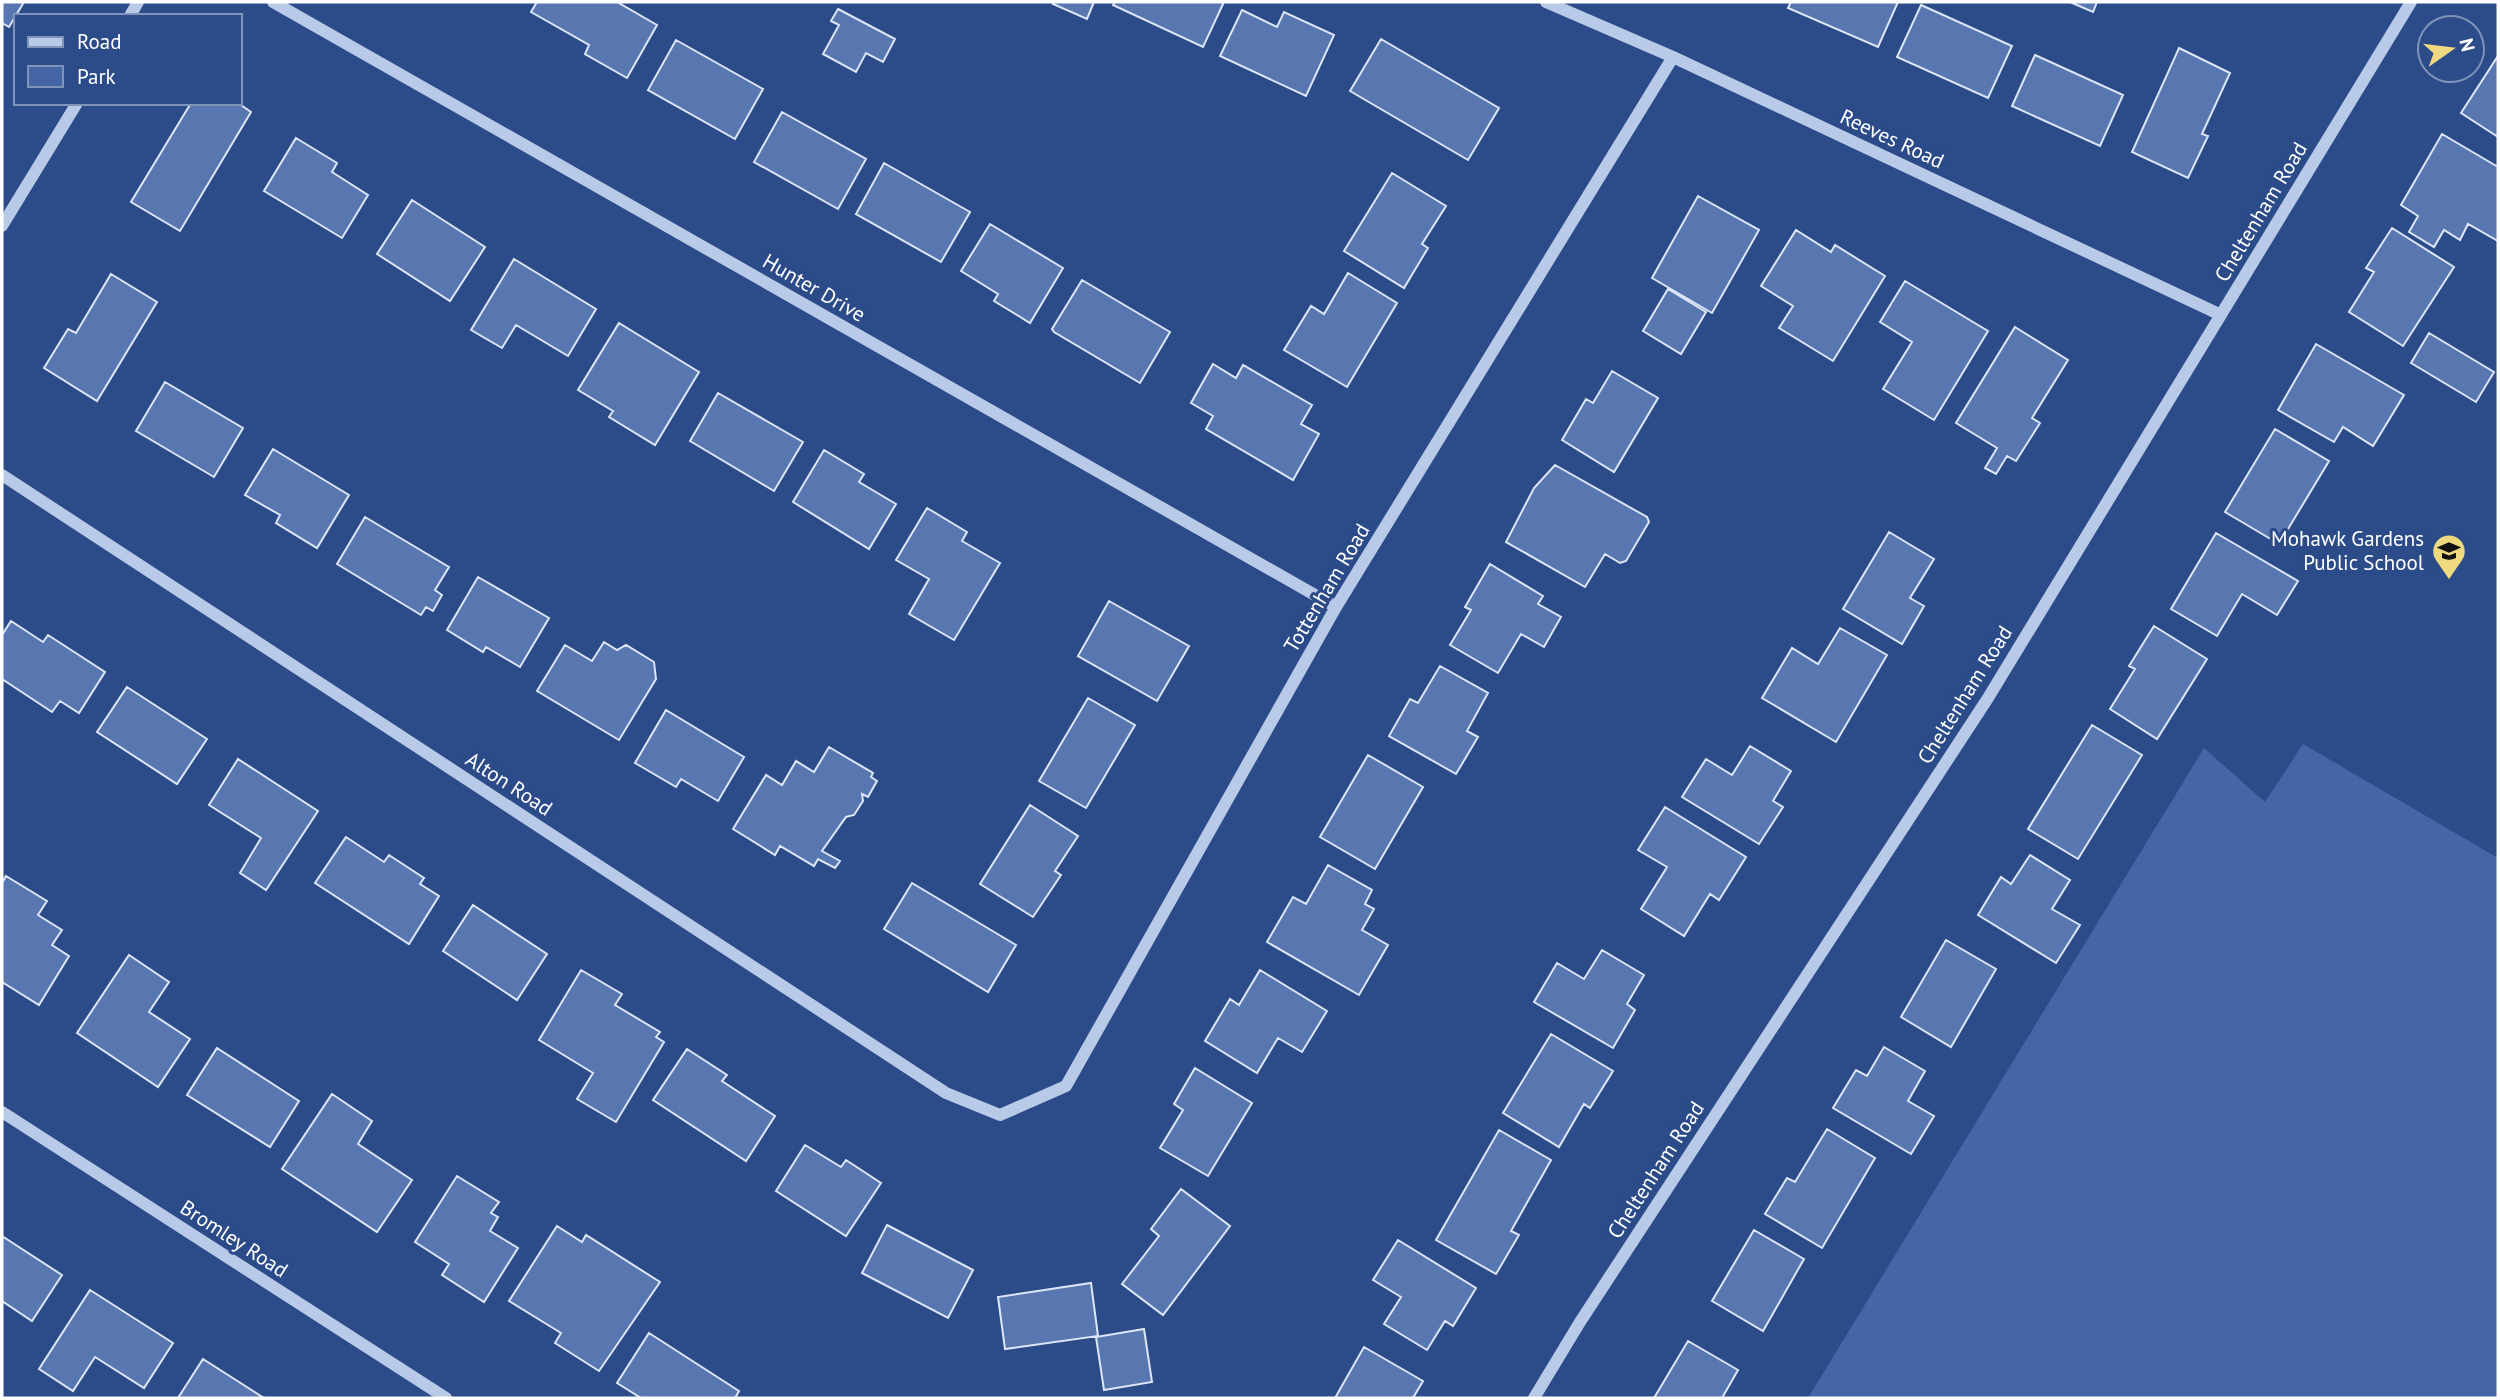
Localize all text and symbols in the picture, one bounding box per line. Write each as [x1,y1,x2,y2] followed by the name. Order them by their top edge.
[14,14,242,105] legend
[2416,14,2486,84] north arrow
[77,28,121,55] text: Road
[2454,36,2481,54] text: N
[77,63,116,90] text: Park
[1836,103,1948,174] street label: Reeves Road
[2208,137,2313,287] street label: Cheltenham Road
[758,247,870,328] street label: Hunter Drive
[1278,518,1376,657] street label: Tottenham Road
[2271,525,2424,576] place label: Mohawk Gardens Public School
[2430,532,2468,581] school or university icon: Mohawk Gardens Public School
[1911,620,2018,769] street label: Cheltenham Road
[461,746,558,822] street label: Alton Road
[1601,1096,1710,1243] street label: Cheltenham Road
[175,1194,293,1283] street label: Bromley Road

